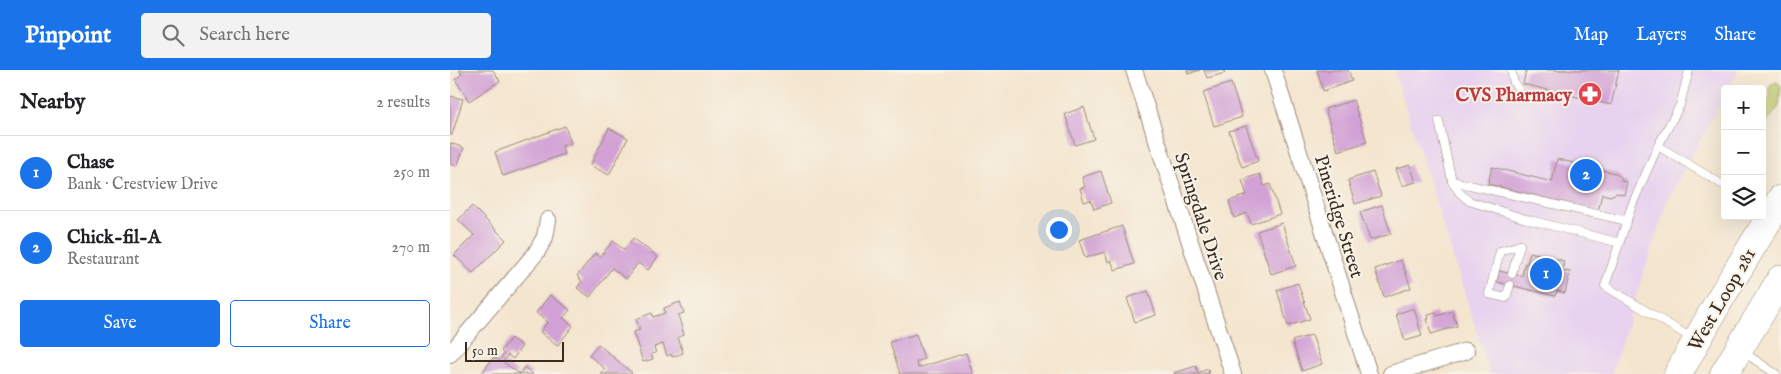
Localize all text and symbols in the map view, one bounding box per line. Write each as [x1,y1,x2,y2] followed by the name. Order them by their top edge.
[141,13,491,58] search box
[25,20,111,51] text: Pinpoint
[159,21,187,49] icon: search
[199,23,290,47] text: Search here
[1574,24,1608,47] text: Map
[1636,24,1687,47] text: Layers
[1715,24,1756,47] text: Share
[1577,81,1603,107] pharmacy icon: CVS Pharmacy
[1455,84,1573,108] place label: CVS Pharmacy
[1721,85,1766,220] map controls
[1721,85,1766,130] button: +
[20,89,85,116] text: Nearby
[376,93,430,113] text: 2 results
[1721,130,1766,175] button: −
[1168,150,1232,284] street label: Springdale Drive
[67,151,114,175] text: Chase
[1308,152,1368,281] street label: Pineridge Street
[1570,156,1602,194] pin: 2
[33,163,39,183] text: 1
[393,163,430,183] text: 250 m
[67,175,218,195] text: Bank · Crestview Drive
[1721,175,1766,220] button: layers
[1046,217,1072,243] your location
[67,226,161,250] text: Chick-fil-A
[32,238,40,258] text: 2
[391,238,430,258] text: 270 m
[1684,244,1762,356] street label: West Loop 281
[67,250,140,270] text: Restaurant
[1530,255,1562,293] pin: 1
[20,300,220,347] button: Save
[230,300,430,347] button: Share
[465,339,564,362] scale bar
[472,342,498,360] text: 50 m

